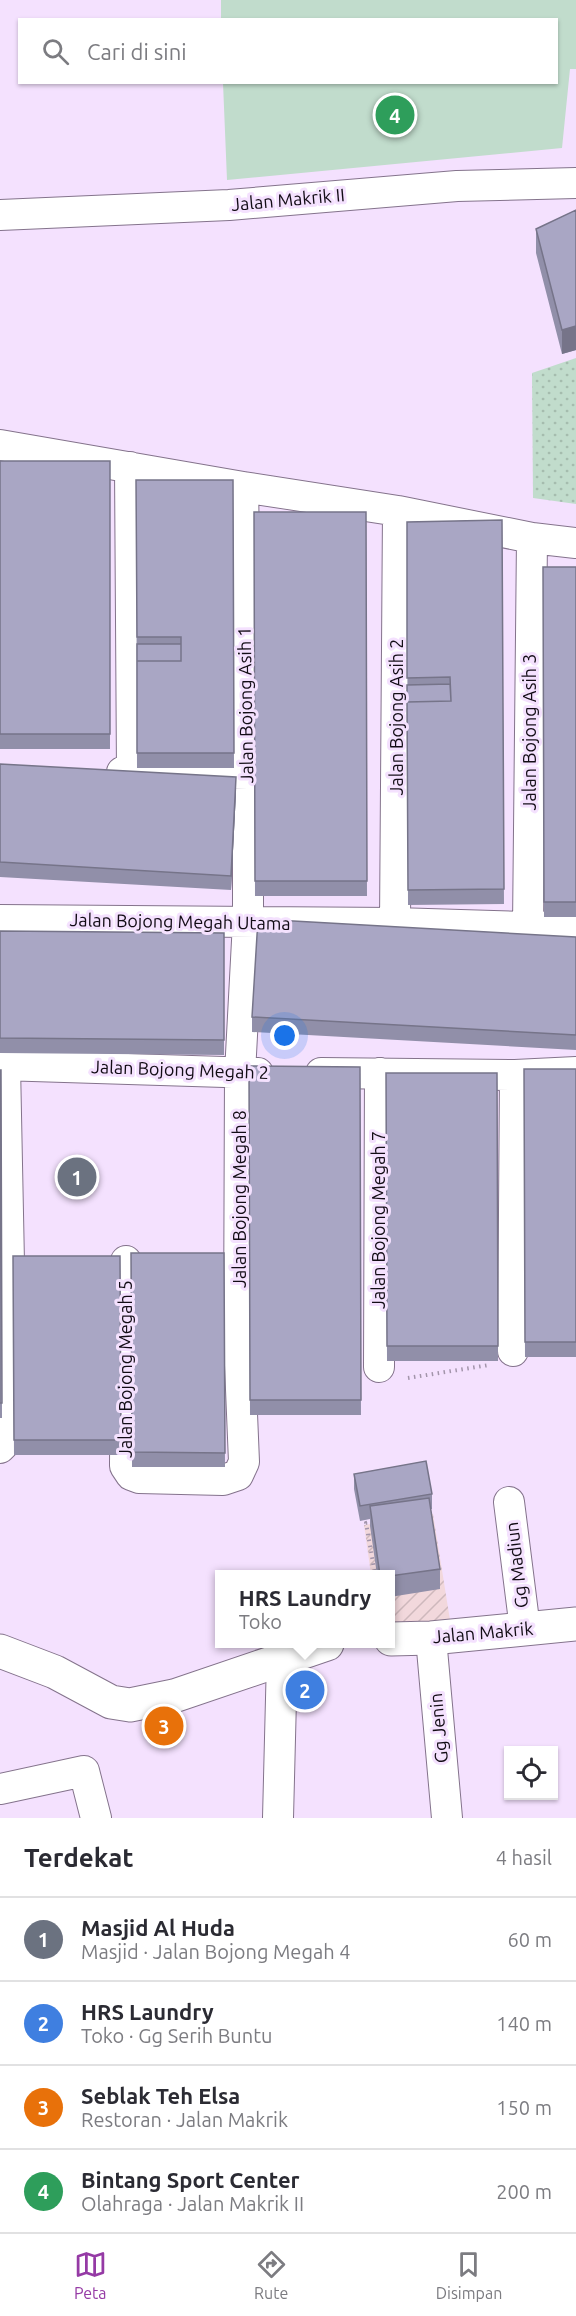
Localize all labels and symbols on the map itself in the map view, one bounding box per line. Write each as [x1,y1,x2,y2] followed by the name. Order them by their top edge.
[376,92,414,138] pin: 4
[230,184,346,214] street label: Jalan Makrik II
[234,626,256,784] street label: Jalan Bojong Asih 1
[386,639,406,795] street label: Jalan Bojong Asih 2
[519,654,539,810] street label: Jalan Bojong Asih 3
[69,909,291,933] street label: Jalan Bojong Megah Utama
[270,1021,299,1050] your location
[91,1056,269,1082] street label: Jalan Bojong Megah 2
[229,1110,249,1288] street label: Jalan Bojong Megah 8
[368,1131,388,1309] street label: Jalan Bojong Megah 7
[58,1154,97,1200] pin: 1
[115,1280,135,1458] street label: Jalan Bojong Megah 5
[501,1521,531,1609] street label: Gg Madiun
[432,1618,534,1646] street label: Jalan Makrik
[286,1668,324,1712] pin: 2
[425,1692,451,1764] street label: Gg Jenin
[144,1704,184,1748] pin: 3

